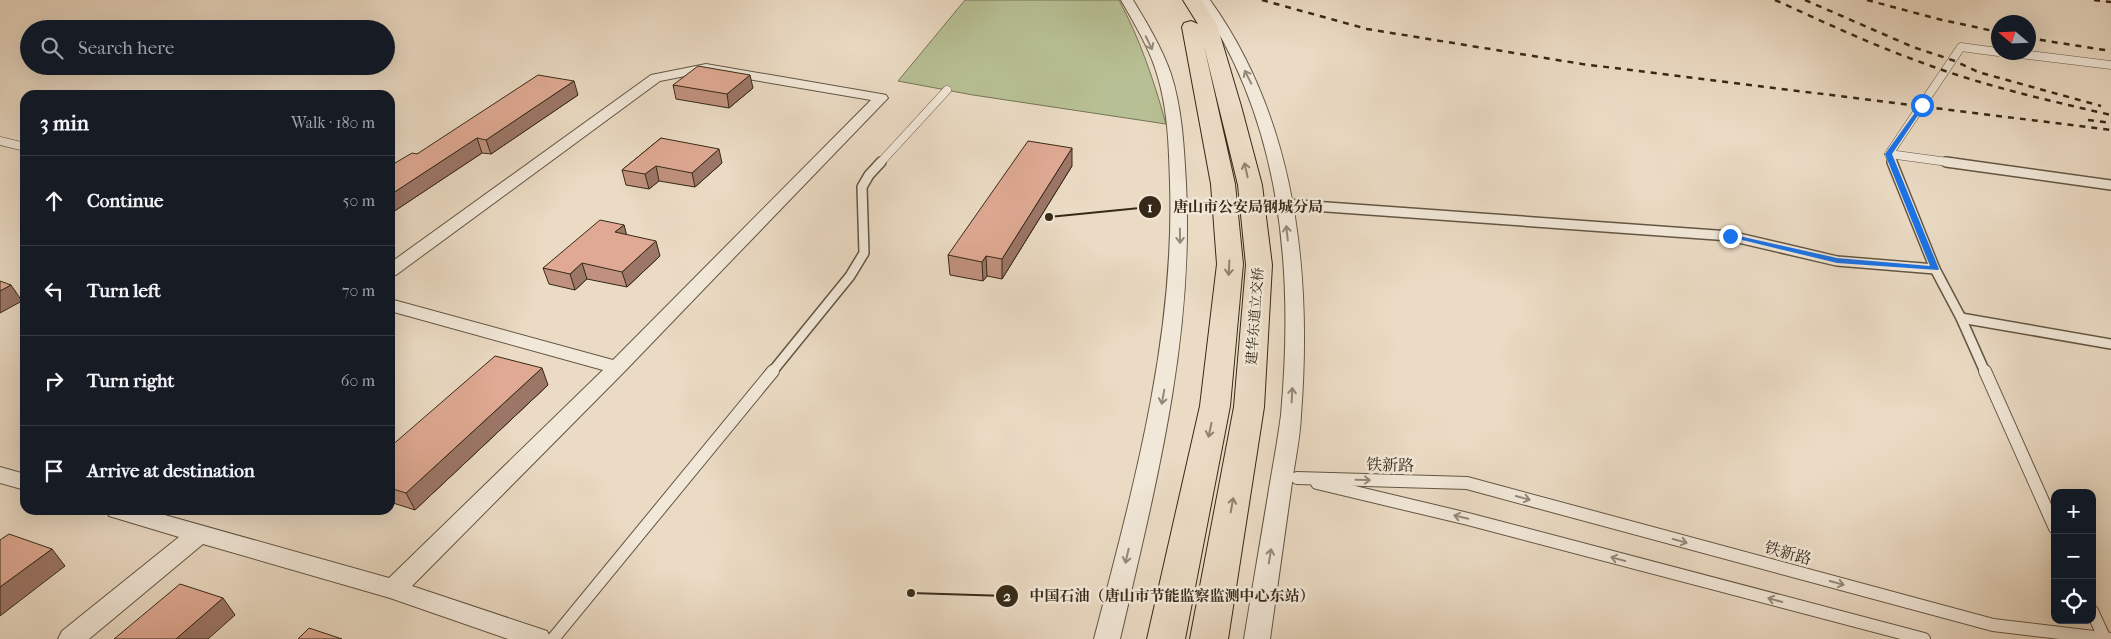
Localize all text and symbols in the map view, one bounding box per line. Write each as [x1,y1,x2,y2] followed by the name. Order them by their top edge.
[1991,15,2036,60] north arrow
[20,20,395,75] search box
[38,34,66,62] icon: search
[1145,35,1155,50] one-way arrow
[78,37,174,59] text: Search here
[1243,70,1252,85] one-way arrow
[1911,94,1934,117] route start
[40,111,89,135] text: 3 min
[291,113,375,132] text: Walk · 180 m
[1241,162,1250,178] one-way arrow
[40,187,68,215] icon: ahead
[87,190,163,212] text: Continue
[343,191,375,210] text: 50 m
[1138,192,1333,222] callout: 唐山市公安局钢城分局
[1147,198,1153,216] text: 1
[1173,198,1323,216] text: 唐山市公安局钢城分局
[1719,225,1742,248] route end
[1282,226,1292,242] one-way arrow
[1175,228,1185,244] one-way arrow
[1224,260,1233,276] one-way arrow
[1243,267,1267,365] street label: 建华东道立交桥
[40,277,68,305] icon: left
[87,280,161,302] text: Turn left
[342,281,375,300] text: 70 m
[40,367,68,395] icon: right
[87,370,174,392] text: Turn right
[341,371,375,390] text: 60 m
[1288,388,1297,404] one-way arrow
[1157,389,1167,405] one-way arrow
[1205,421,1214,437] one-way arrow
[1366,455,1414,475] street label: 铁新路
[40,457,68,485] icon: arrive
[87,460,255,482] text: Arrive at destination
[1354,475,1371,485] one-way arrow
[2051,489,2096,624] map controls
[2051,489,2096,534] button: +
[1515,494,1531,503] one-way arrow
[1228,497,1238,513] one-way arrow
[1453,512,1469,521] one-way arrow
[2051,534,2096,579] button: −
[1672,536,1688,546] one-way arrow
[1762,538,1814,568] street label: 铁新路
[1122,547,1131,563] one-way arrow
[1265,549,1275,565] one-way arrow
[1610,553,1626,563] one-way arrow
[1828,579,1844,589] one-way arrow
[2051,579,2096,624] button: locate
[994,581,1324,611] callout: 中国石油（唐山市节能监察监测中心东站）
[1003,587,1011,605] text: 2
[1029,587,1315,605] text: 中国石油（唐山市节能监察监测中心东站）
[1768,595,1784,604] one-way arrow

